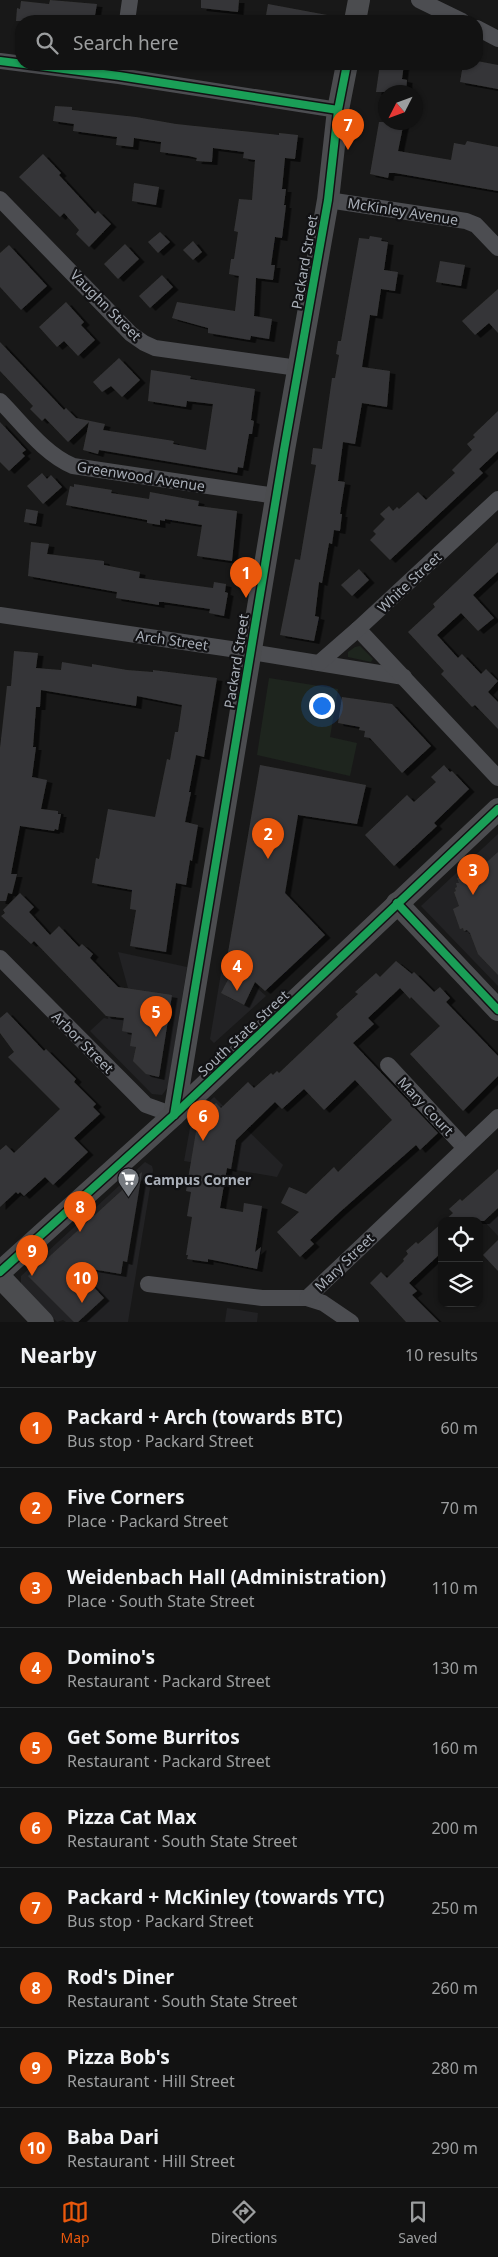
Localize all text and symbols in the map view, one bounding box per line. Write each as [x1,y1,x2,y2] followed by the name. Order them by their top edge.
[15,15,483,70] search box
[33,29,61,57] icon: search
[73,30,179,56] text: Search here
[378,85,423,130] north arrow
[332,109,364,150] pin: 7
[346,193,460,229] street label: McKinley Avenue
[286,213,322,311] street label: Packard Street
[66,265,146,345] street label: Vaughn Street
[76,456,207,496] street label: Greenwood Avenue
[373,547,445,617] street label: White Street
[230,557,262,598] pin: 1
[219,612,253,710] street label: Packard Street
[135,626,209,654] street label: Arch Street
[309,693,335,719] your location
[252,818,284,859] pin: 2
[457,854,489,895] pin: 3
[221,950,253,991] pin: 4
[193,986,293,1080] street label: South State Street
[140,996,172,1037] pin: 5
[48,1007,118,1077] street label: Arbor Street
[394,1072,458,1140] street label: Mary Court
[187,1100,219,1141] pin: 6
[116,1167,140,1198] supermarket icon: Campus Corner
[144,1170,252,1189] place label: Campus Corner
[64,1191,96,1232] pin: 8
[438,1217,483,1307] map controls
[438,1217,483,1262] button: locate
[310,1229,378,1295] street label: Mary Street
[16,1235,48,1276] pin: 9
[66,1262,98,1303] pin: 10
[438,1262,483,1307] button: layers
[20,1341,96,1369] text: Nearby
[405,1344,478,1366] text: 10 results
[67,1404,343,1430] text: Packard + Arch (towards BTC)
[31,1417,41,1439] text: 1
[441,1417,478,1439] text: 60 m
[67,1430,254,1452] text: Bus stop · Packard Street
[67,1484,185,1510] text: Five Corners
[31,1497,41,1519] text: 2
[441,1497,478,1519] text: 70 m
[67,1510,228,1532] text: Place · Packard Street
[67,1564,386,1590] text: Weidenbach Hall (Administration)
[31,1577,41,1599] text: 3
[431,1577,478,1599] text: 110 m
[67,1590,254,1612] text: Place · South State Street
[67,1644,155,1670] text: Domino's
[31,1657,41,1679] text: 4
[431,1657,478,1679] text: 130 m
[67,1670,271,1692] text: Restaurant · Packard Street
[67,1724,240,1750] text: Get Some Burritos
[31,1737,41,1759] text: 5
[431,1737,478,1759] text: 160 m
[67,1750,271,1772] text: Restaurant · Packard Street
[67,1804,197,1830] text: Pizza Cat Max
[31,1817,41,1839] text: 6
[431,1817,478,1839] text: 200 m
[67,1830,297,1852] text: Restaurant · South State Street
[67,1884,384,1910] text: Packard + McKinley (towards YTC)
[31,1897,41,1919] text: 7
[431,1897,478,1919] text: 250 m
[67,1910,254,1932] text: Bus stop · Packard Street
[67,1964,174,1990] text: Rod's Diner
[31,1977,41,1999] text: 8
[431,1977,478,1999] text: 260 m
[67,1990,297,2012] text: Restaurant · South State Street
[67,2044,170,2070] text: Pizza Bob's
[31,2057,41,2079] text: 9
[431,2057,478,2079] text: 280 m
[67,2070,235,2092] text: Restaurant · Hill Street
[67,2124,159,2150] text: Baba Dari
[27,2137,45,2159] text: 10
[431,2137,478,2159] text: 290 m
[67,2150,235,2172] text: Restaurant · Hill Street
[61,2198,90,2247] tab: Map
[211,2198,277,2247] tab: Directions
[398,2198,437,2247] tab: Saved

